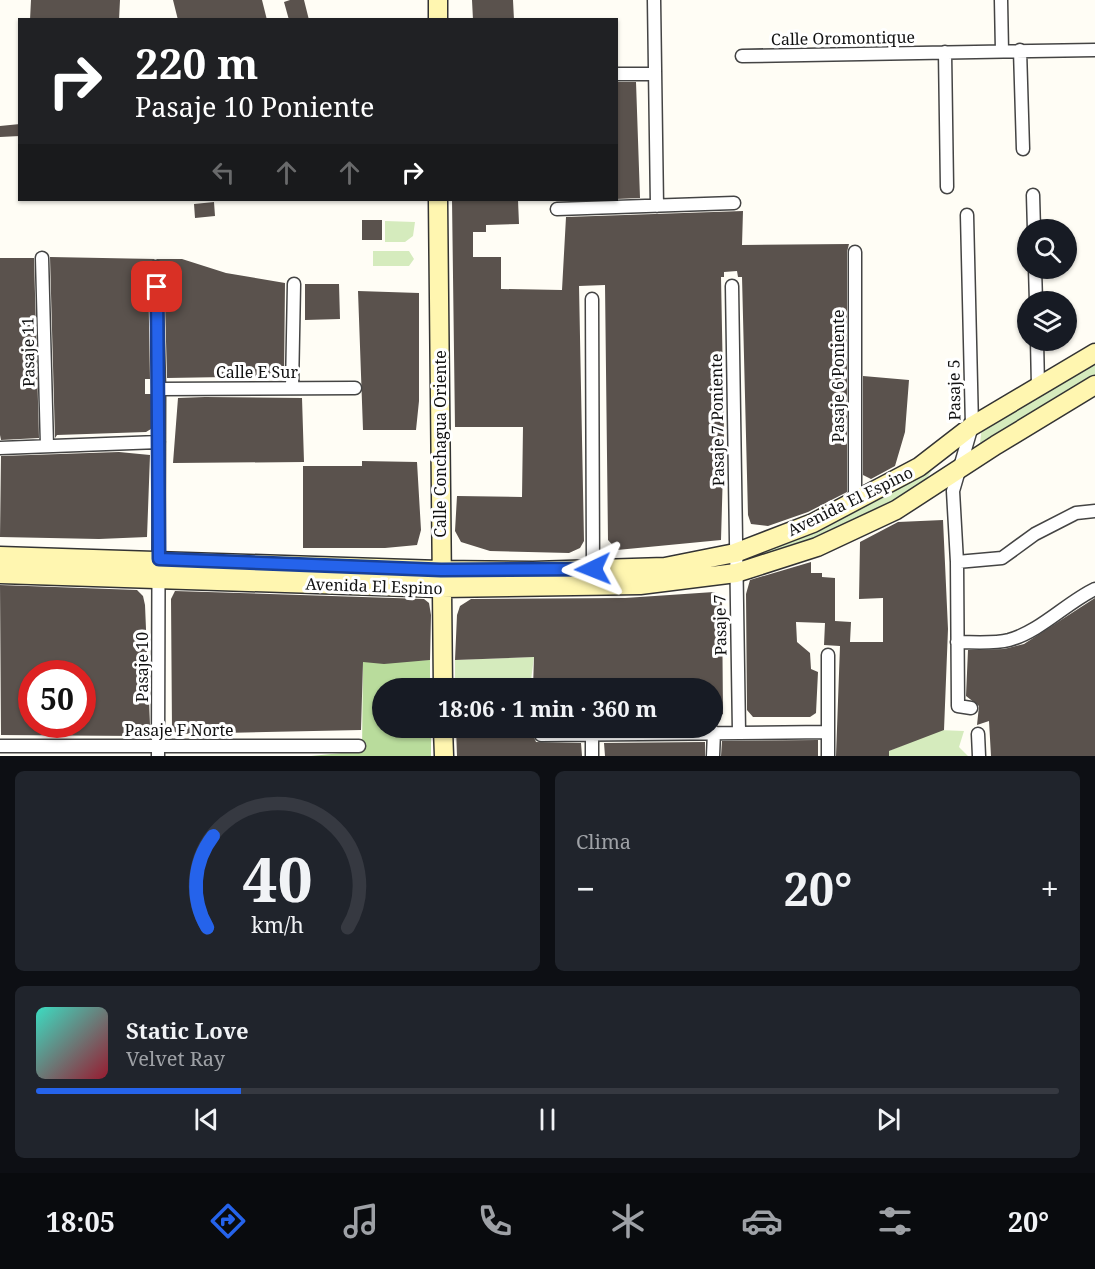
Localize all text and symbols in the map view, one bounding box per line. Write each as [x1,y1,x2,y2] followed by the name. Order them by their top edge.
[771,26,915,50] street label: Calle Oromontique
[135,34,259,91] text: 220 m
[36,42,114,120] icon: right
[135,88,374,125] text: Pasaje 10 Poniente
[207,156,240,189] icon: left
[270,156,303,189] icon: ahead
[333,156,366,189] icon: ahead
[396,156,429,189] icon: right
[1017,219,1077,351] map controls
[1017,219,1077,279] button: search
[131,261,182,312] pin
[140,270,173,303] icon: arrive
[1017,291,1077,351] button: layers
[827,310,849,442] street label: Pasaje 6 Poniente
[16,317,40,387] street label: Pasaje 11
[429,350,451,538] street label: Calle Conchagua Oriente
[705,353,729,487] street label: Pasaje 7 Poniente
[942,359,966,421] street label: Pasaje 5
[216,361,298,383] street label: Calle E Sur
[783,461,917,541] street label: Avenida El Espino
[561,537,625,601] position arrow
[305,573,443,599] street label: Avenida El Espino
[708,594,732,656] street label: Pasaje 7
[131,632,153,702] street label: Pasaje 10
[18,660,96,738] speed limit sign: 50
[438,693,657,723] text: 18:06 · 1 min · 360 m
[124,719,234,741] street label: Pasaje F Norte
[576,828,631,855] text: Clima
[242,835,313,920] text: 40
[783,858,852,919] text: 20°
[576,866,595,911] text: −
[1041,866,1059,911] text: +
[251,910,304,939] text: km/h
[126,1015,249,1045] text: Static Love
[126,1045,225,1072] text: Velvet Ray
[190,1103,223,1136] icon: previous
[531,1103,564,1136] icon: pause
[872,1103,905,1136] icon: next
[207,1200,249,1242] icon: directions
[340,1200,382,1242] icon: music
[474,1200,516,1242] icon: phone
[607,1200,649,1242] icon: climate
[741,1200,783,1242] icon: car
[874,1200,916,1242] icon: filters
[46,1203,115,1240] text: 18:05
[1008,1203,1049,1240] text: 20°

